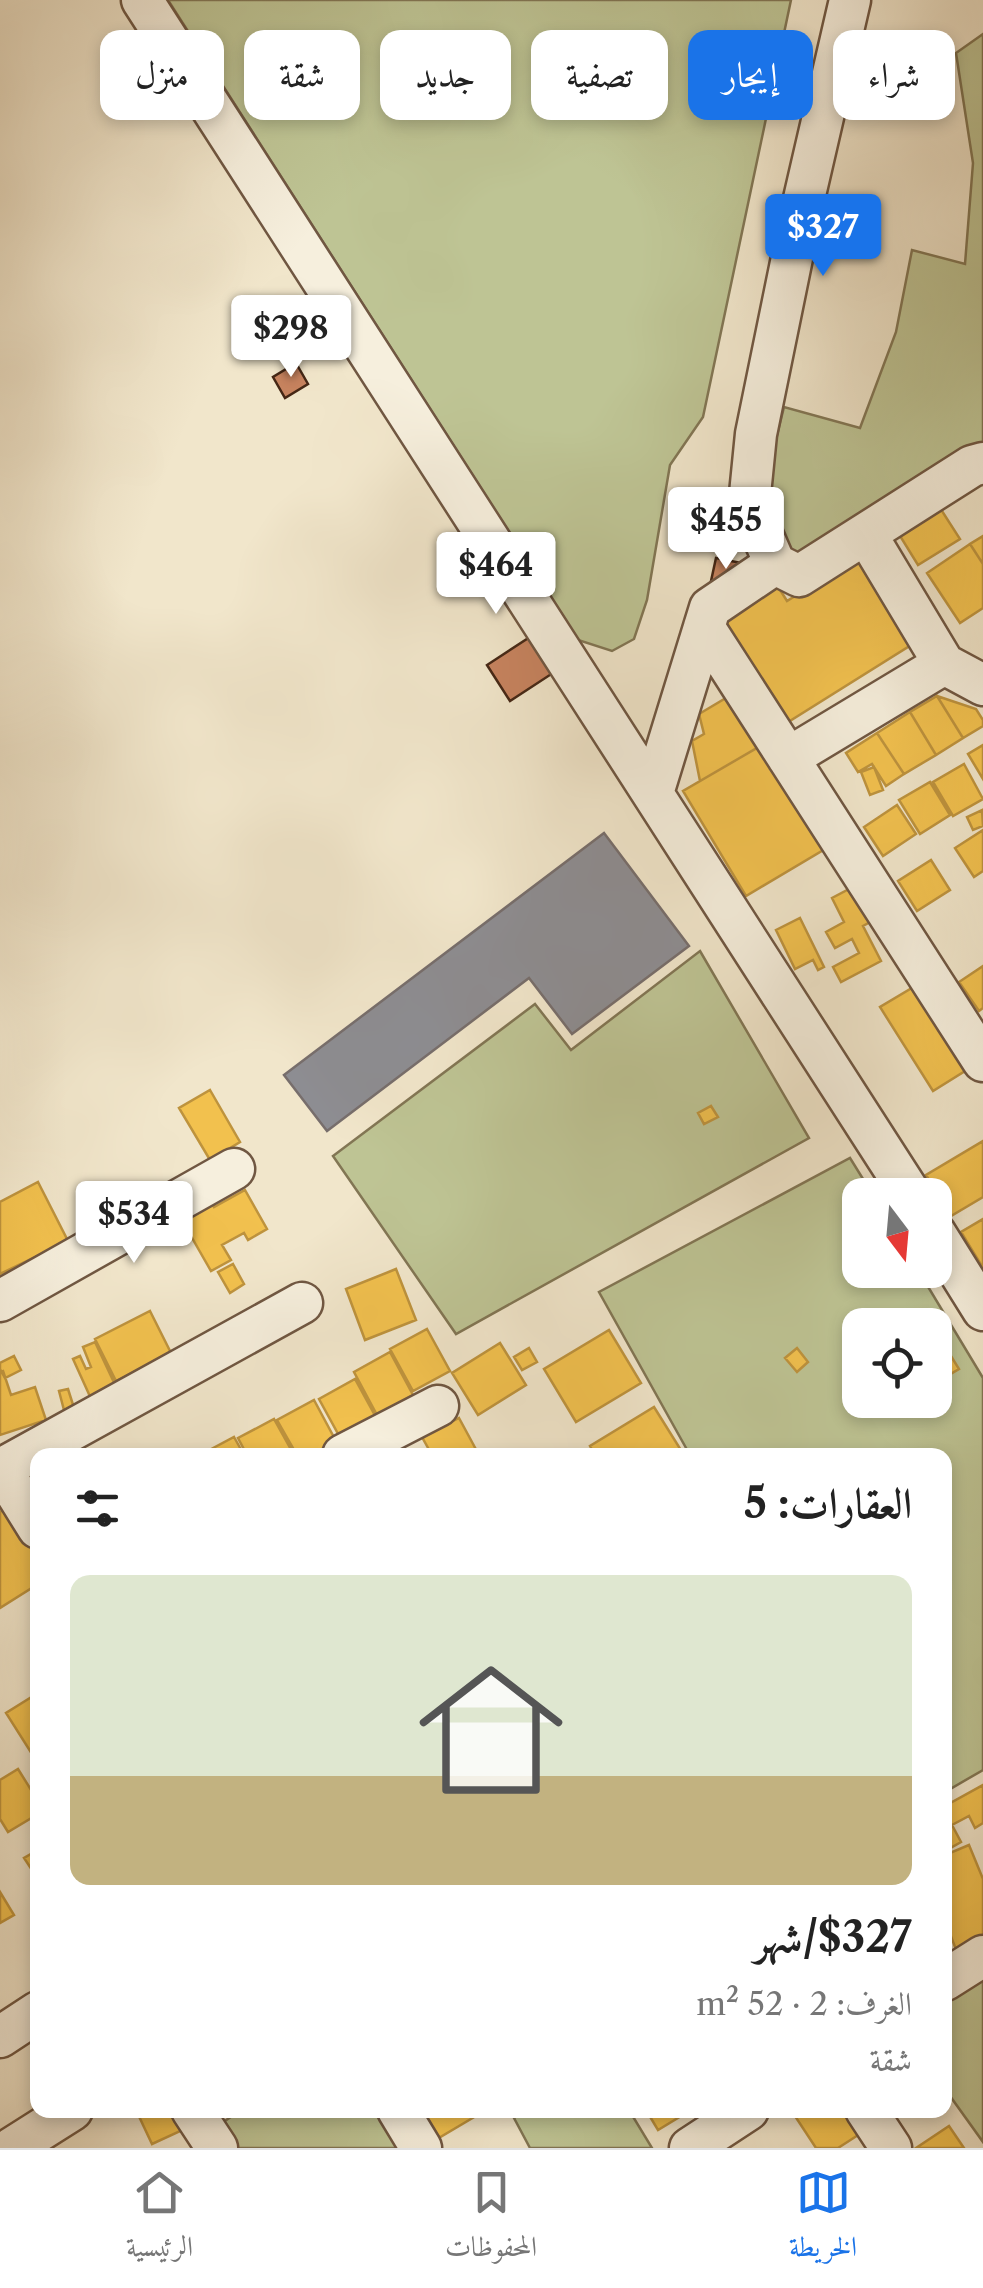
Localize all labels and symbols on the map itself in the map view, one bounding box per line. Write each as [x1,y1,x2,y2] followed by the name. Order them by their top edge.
[764,194,882,279] pin: $327
[232,295,350,380] pin: $298
[667,487,785,572] pin: $455
[437,532,555,617] pin: $464
[842,1178,952,1288] north arrow
[75,1181,193,1266] pin: $534

